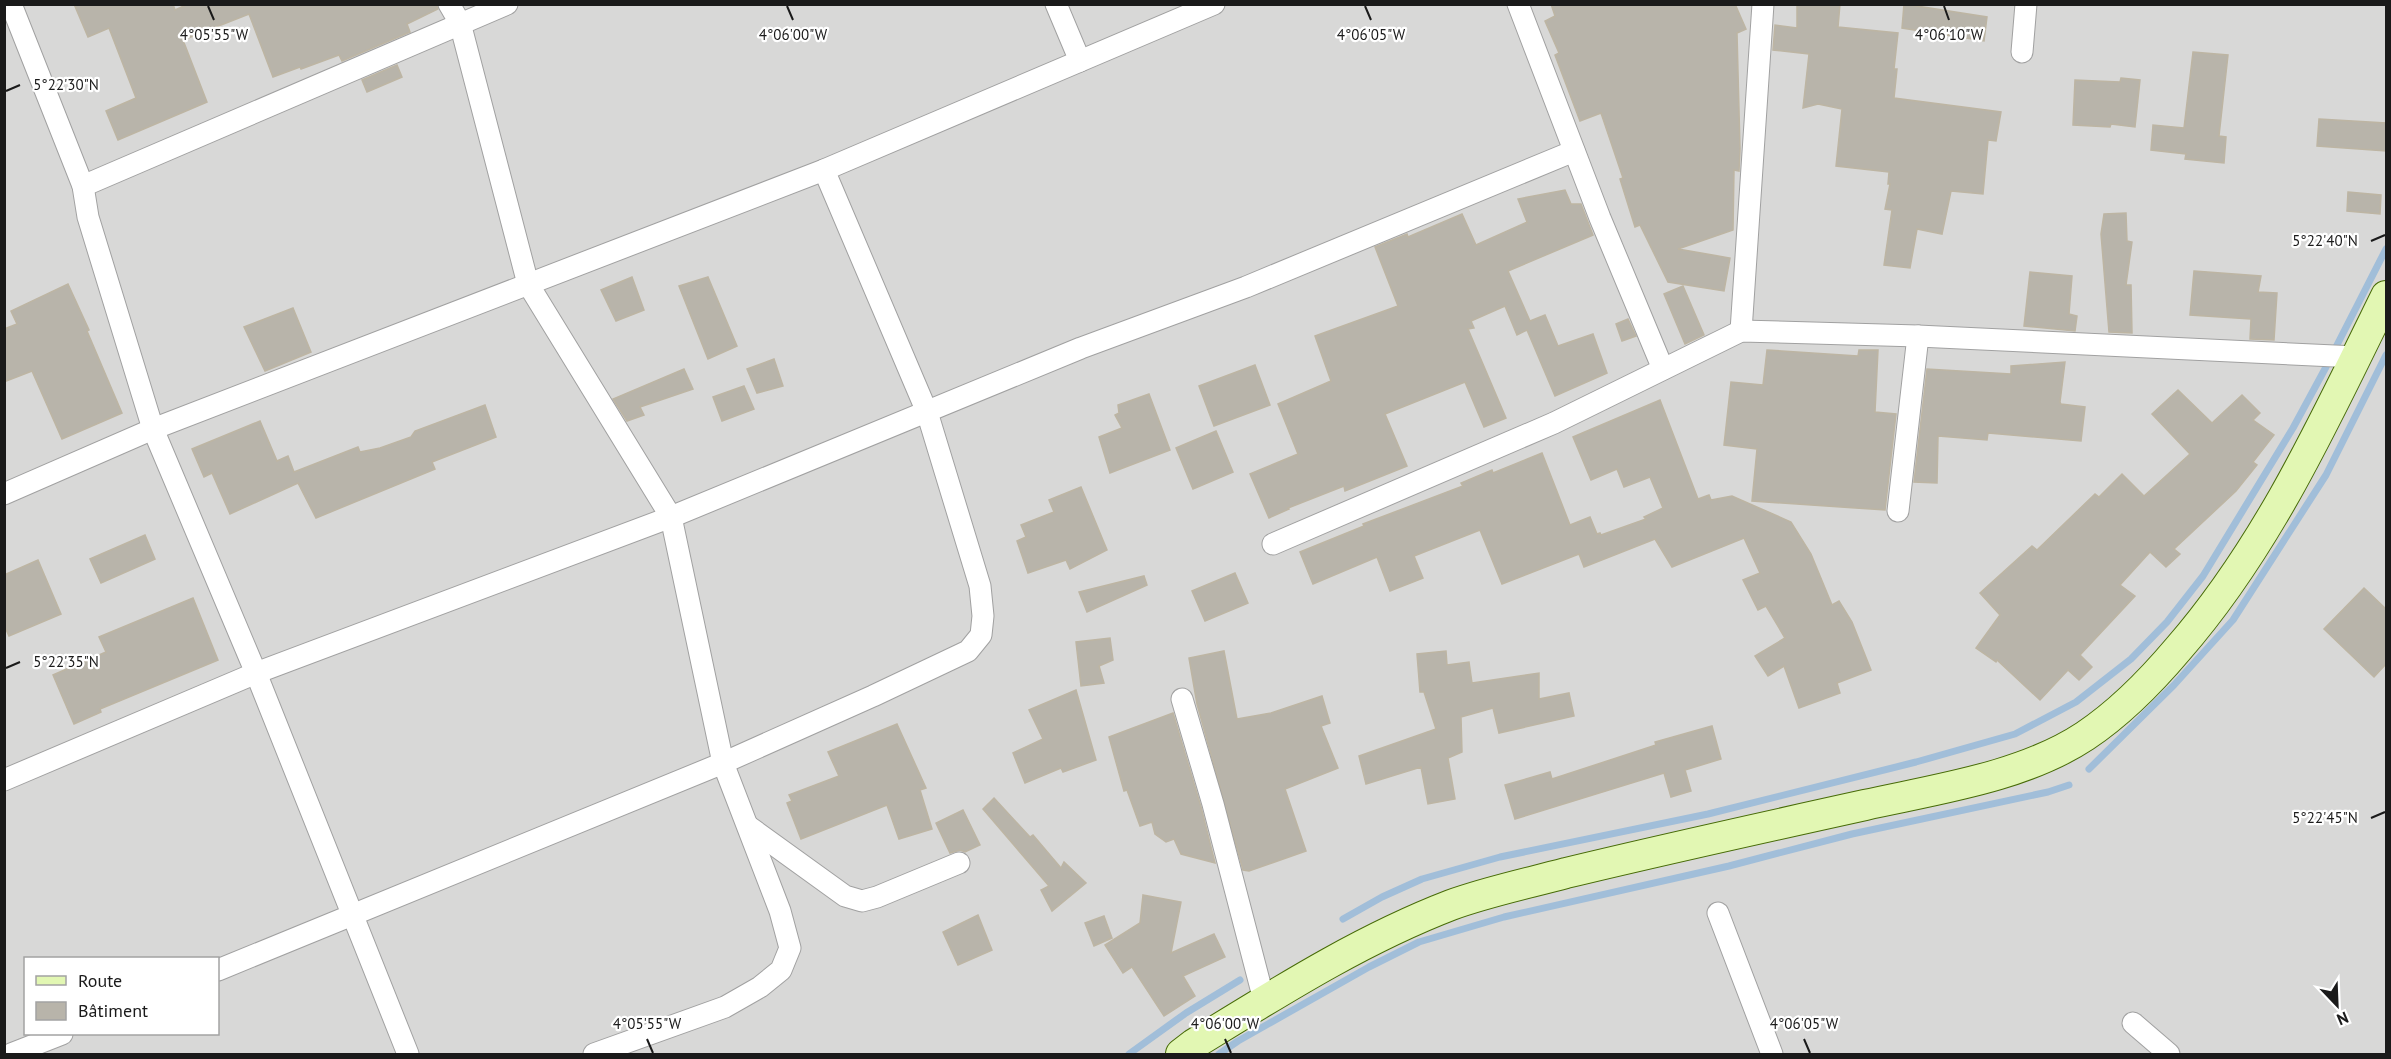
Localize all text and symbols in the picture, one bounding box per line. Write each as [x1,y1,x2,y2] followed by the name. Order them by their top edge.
[180,25,249,44] text: 4°05'55"W
[759,25,828,44] text: 4°06'00"W
[1337,25,1406,44] text: 4°06'05"W
[1915,25,1984,44] text: 4°06'10"W
[33,75,99,94] text: 5°22'30"N
[2292,231,2358,250] text: 5°22'40"N
[33,652,99,671] text: 5°22'35"N
[2292,808,2358,827] text: 5°22'45"N
[24,957,219,1035] legend
[78,969,122,992] text: Route
[2307,975,2367,1035] north arrow
[78,999,148,1022] text: Bâtiment
[2334,1008,2352,1030] text: N
[613,1014,682,1033] text: 4°05'55"W
[1191,1014,1260,1033] text: 4°06'00"W
[1770,1014,1839,1033] text: 4°06'05"W

